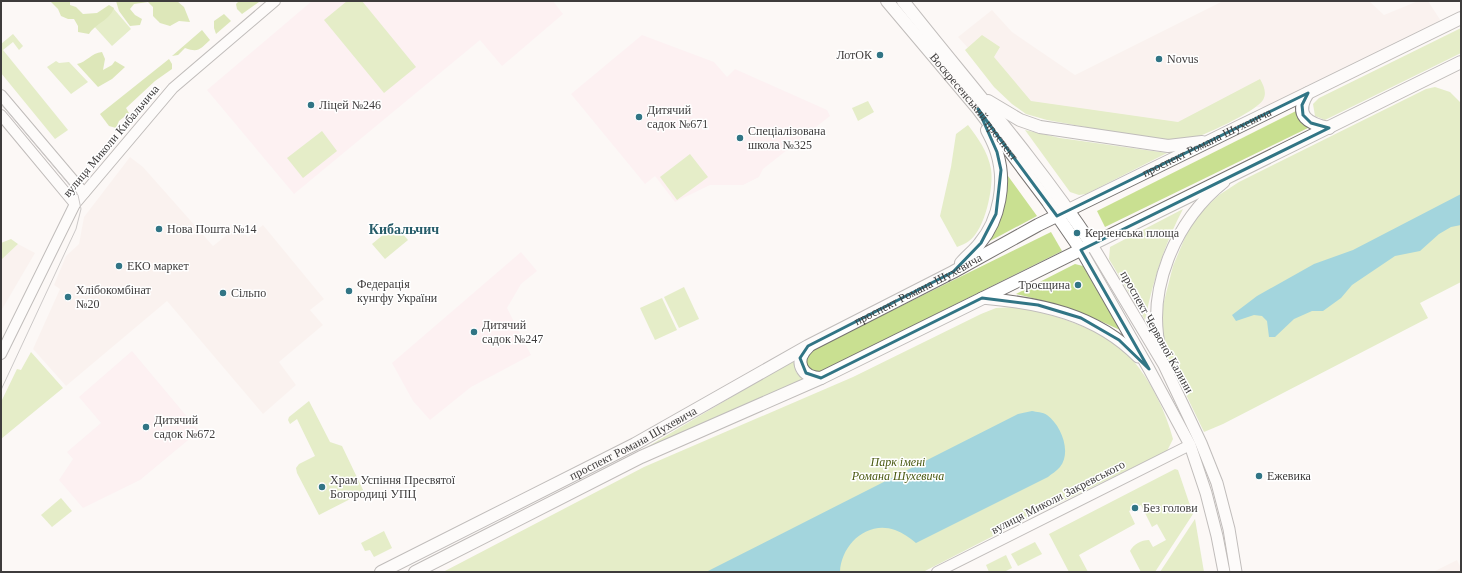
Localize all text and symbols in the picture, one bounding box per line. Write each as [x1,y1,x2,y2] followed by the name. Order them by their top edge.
[836,48,873,62] place label: ЛотОК
[875,50,885,60] marker: ЛотОК
[927,50,1022,164] street label: Воскресенський проспект
[1167,52,1199,66] place label: Novus
[1154,54,1164,64] marker: Novus
[60,82,162,200] street label: вулиця Миколи Кибальчича
[319,98,381,112] place label: Ліцей №246
[306,100,316,110] marker: Ліцей №246
[647,103,708,131] place label: Дитячий садок №671
[1140,105,1274,180] street label: проспект Романа Шухевича
[634,112,644,122] marker: Дитячий садок №671
[748,124,826,152] place label: Спеціалізована школа №325
[735,133,745,143] marker: Спеціалізована школа №325
[167,222,257,236] place label: Нова Пошта №14
[369,222,439,237] district label: Кибальчич
[154,224,164,234] marker: Нова Пошта №14
[1085,226,1180,240] place label: Керченська площа
[1072,228,1082,238] marker: Керченська площа
[852,250,985,328] street label: проспект Романа Шухевича
[127,259,189,273] place label: ЕКО маркет
[114,261,124,271] marker: ЕКО маркет
[1117,268,1197,396] street label: проспект Червоної Калини
[357,277,438,305] place label: Федерація кунгфу України
[1019,278,1071,292] place label: Троєщина
[1073,280,1083,290] marker: Троєщина
[76,283,152,311] place label: Хлібокомбінат №20
[231,286,266,300] place label: Сільпо
[344,286,354,296] marker: Федерація кунгфу України
[218,288,228,298] marker: Сільпо
[63,292,73,302] marker: Хлібокомбінат №20
[482,318,543,346] place label: Дитячий садок №247
[469,327,479,337] marker: Дитячий садок №247
[567,403,700,483] street label: проспект Романа Шухевича
[154,413,215,441] place label: Дитячий садок №672
[141,422,151,432] marker: Дитячий садок №672
[851,455,944,483] park label: Парк імені Романа Шухевича
[989,457,1127,537] street label: вулиця Миколи Закревського
[1267,469,1312,483] place label: Ежевика
[1254,471,1264,481] marker: Ежевика
[330,473,456,501] place label: Храм Успіння Пресвятої Богородиці УПЦ
[317,482,327,492] marker: Храм Успіння Пресвятої Богородиці УПЦ
[1143,501,1198,515] place label: Без голови
[1130,503,1140,513] marker: Без голови

